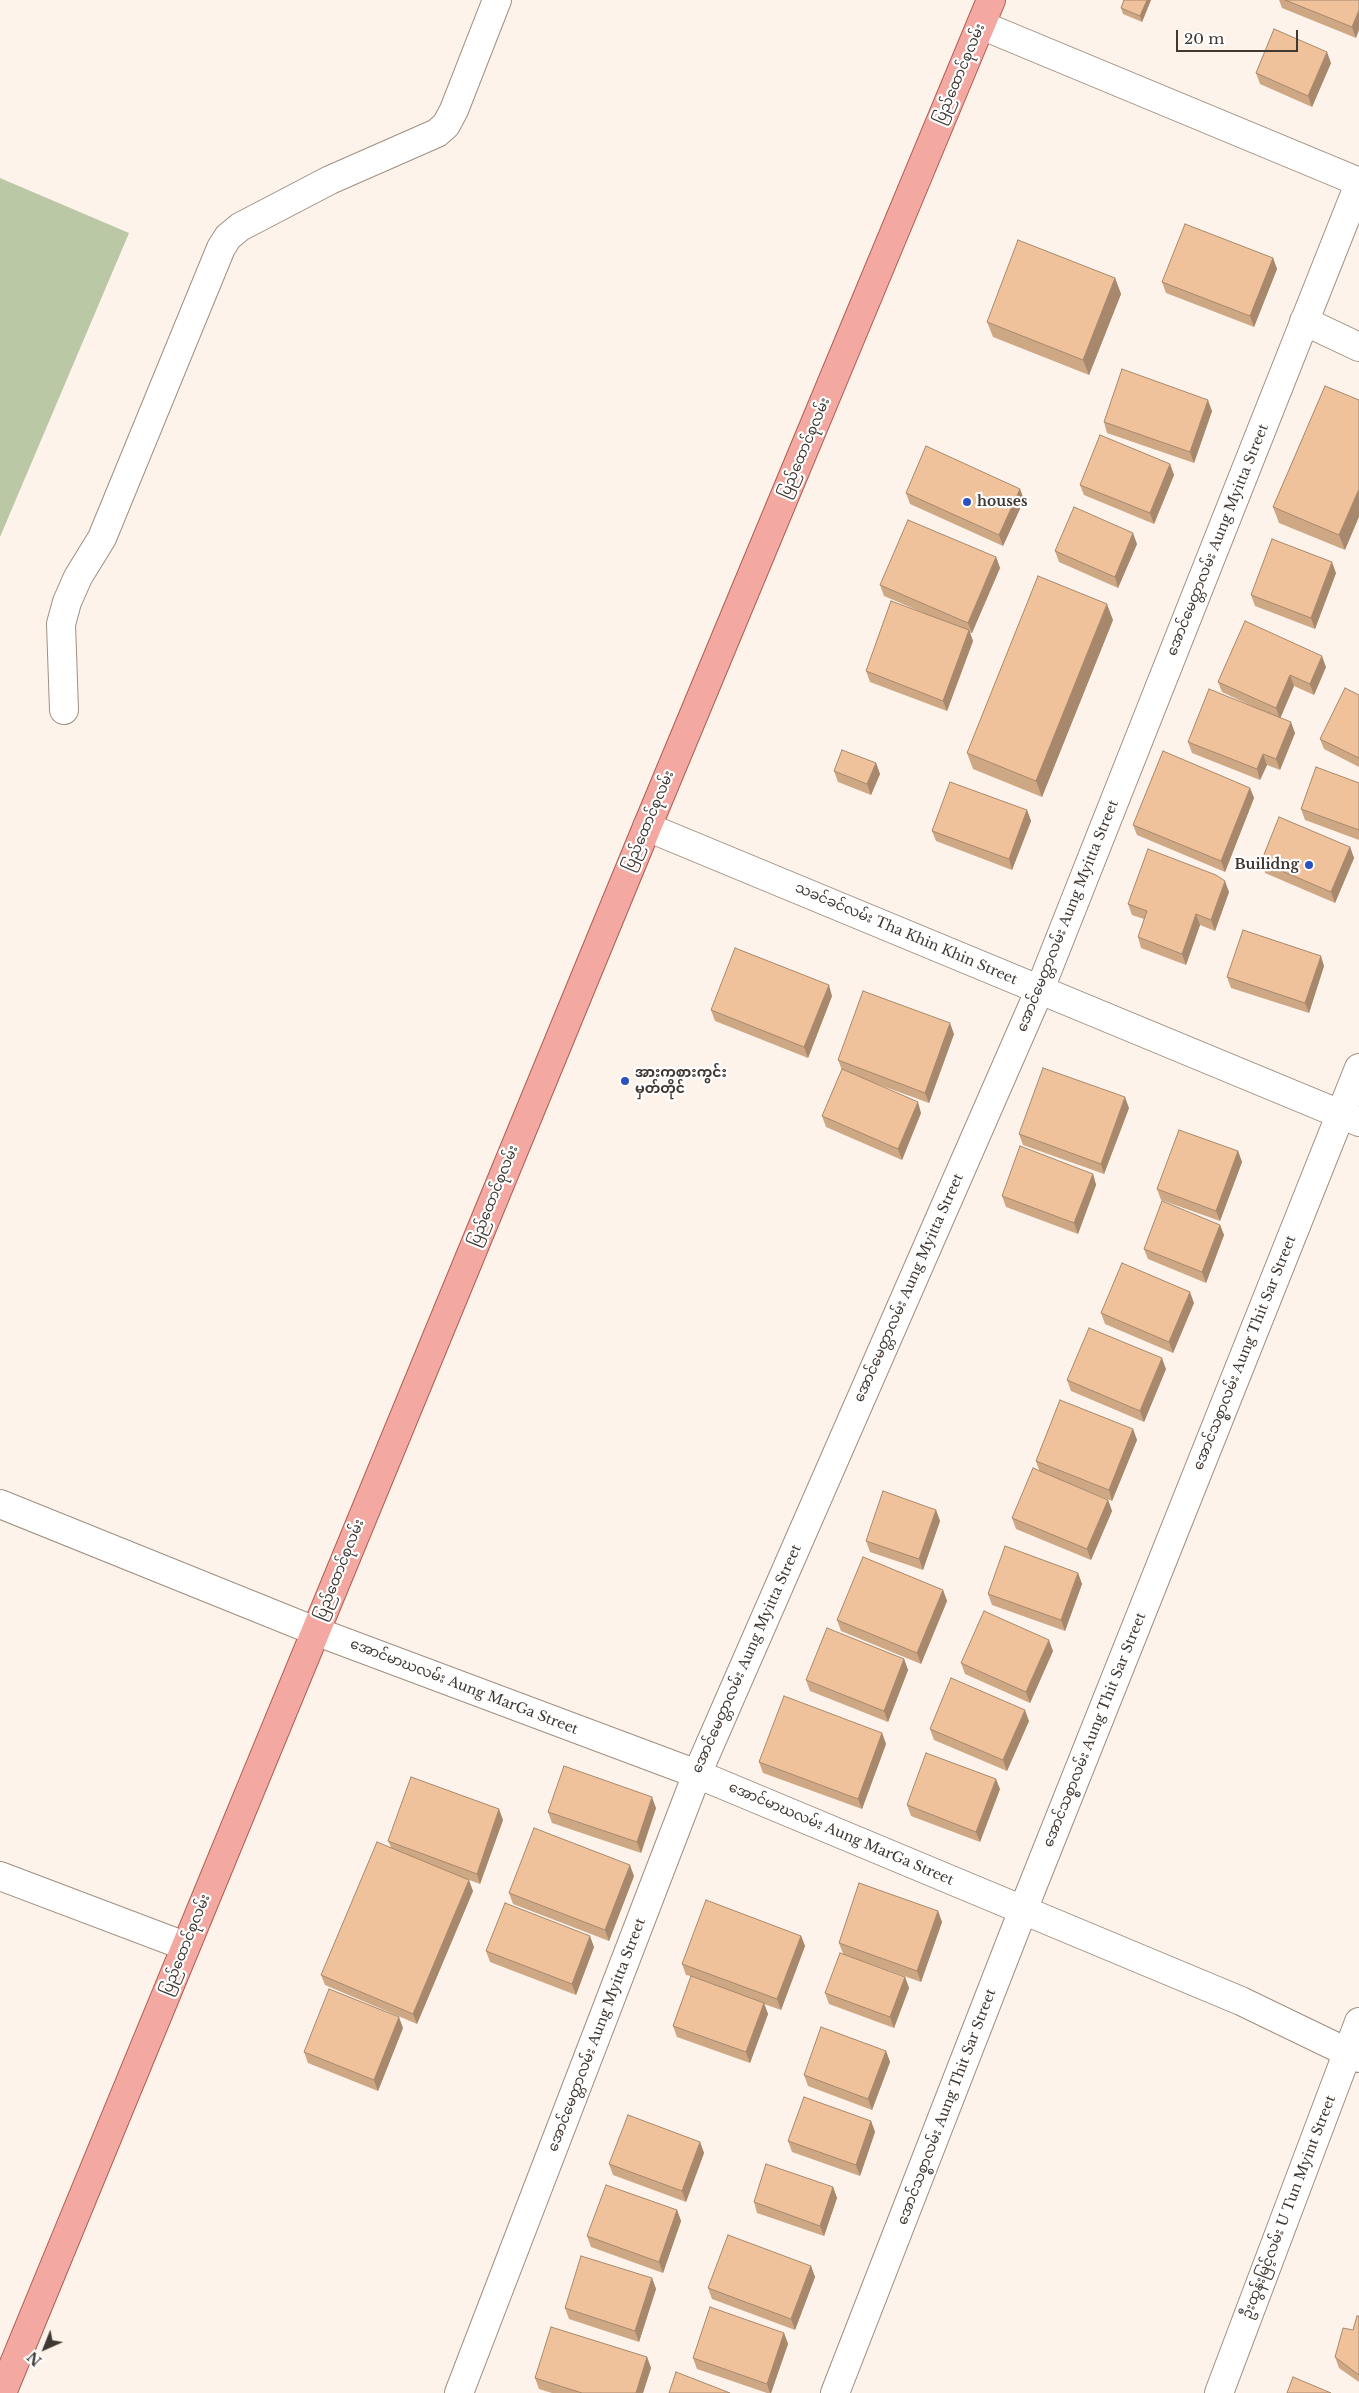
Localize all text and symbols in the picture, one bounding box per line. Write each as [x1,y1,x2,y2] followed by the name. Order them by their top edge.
[1179,20,1302,52] scale bar
[931,21,989,127] street label: ပြည်ထောင်စုလမ်း
[1184,29,1224,48] text: 20 m
[776,395,834,501] street label: ပြည်ထောင်စုလမ်း
[1164,422,1272,658] street label: အောင်မေတ္တာလမ်း Aung Myitta Street
[977,494,1027,510] place label: houses
[961,496,973,508] marker: houses
[620,768,678,874] street label: ပြည်ထောင်စုလမ်း
[1014,798,1122,1034] street label: အောင်မေတ္တာလမ်း Aung Myitta Street
[1234,857,1299,873] place label: Builidng
[1303,859,1315,871] marker: Builidng
[792,879,1020,989] street label: သခင်ခင်လမ်း Tha Khin Khin Street
[635,1065,727,1098] place label: အားကစားကွင်း မှတ်တိုင်
[619,1075,631,1087] marker: အားကစားကွင်း မှတ်တိုင်
[466,1143,522,1249] street label: ပြည်ထောင်စုလမ်း
[851,1171,967,1405] street label: အောင်မေတ္တာလမ်း Aung Myitta Street
[1190,1233,1300,1473] street label: အောင်သစ္စာလမ်း Aung Thit Sar Street
[312,1517,368,1623] street label: ပြည်ထောင်စုလမ်း
[689,1542,805,1776] street label: အောင်မေတ္တာလမ်း Aung Myitta Street
[1040,1610,1150,1850] street label: အောင်သစ္စာလမ်း Aung Thit Sar Street
[348,1636,580,1738] street label: အောင်မာဃလမ်း Aung MarGa Street
[726,1779,956,1889] street label: အောင်မာဃလမ်း Aung MarGa Street
[158,1892,214,1998] street label: ပြည်ထောင်စုလမ်း
[545,1916,649,2154] street label: အောင်မေတ္တာလမ်း Aung Myitta Street
[894,1987,1000,2227] street label: အောင်သစ္စာလမ်း Aung Thit Sar Street
[1239,2093,1339,2321] street label: ဦးထွန်းမြင့်လမ်း U Tun Myint Street
[20,2323,70,2373] north arrow
[24,2348,46,2370] text: N

